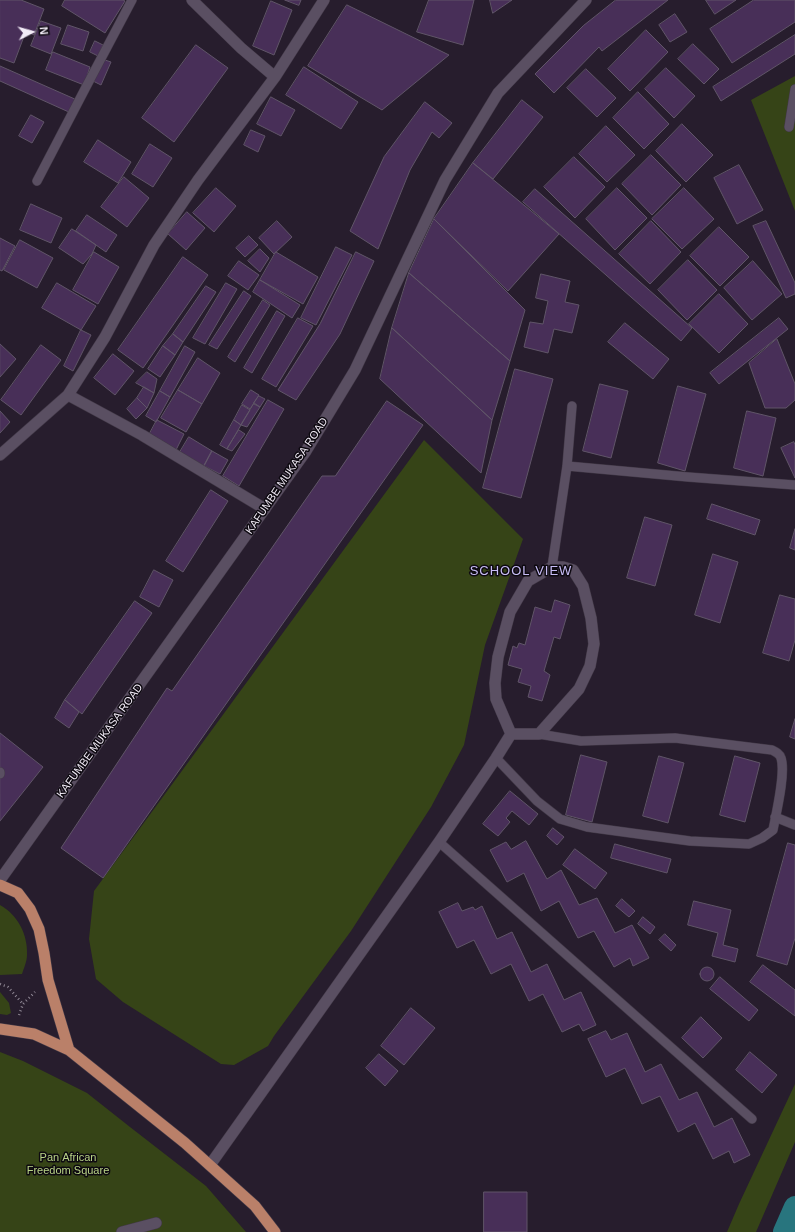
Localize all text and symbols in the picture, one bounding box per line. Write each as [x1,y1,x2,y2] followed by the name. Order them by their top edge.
[12,12,52,52] north arrow
[38,26,50,35] text: N
[243,415,331,537] street label: KAFUMBE MUKASA ROAD
[470,563,572,579] district label: SCHOOL VIEW
[54,681,146,801] street label: KAFUMBE MUKASA ROAD
[27,1151,109,1177] park label: Pan African Freedom Square

